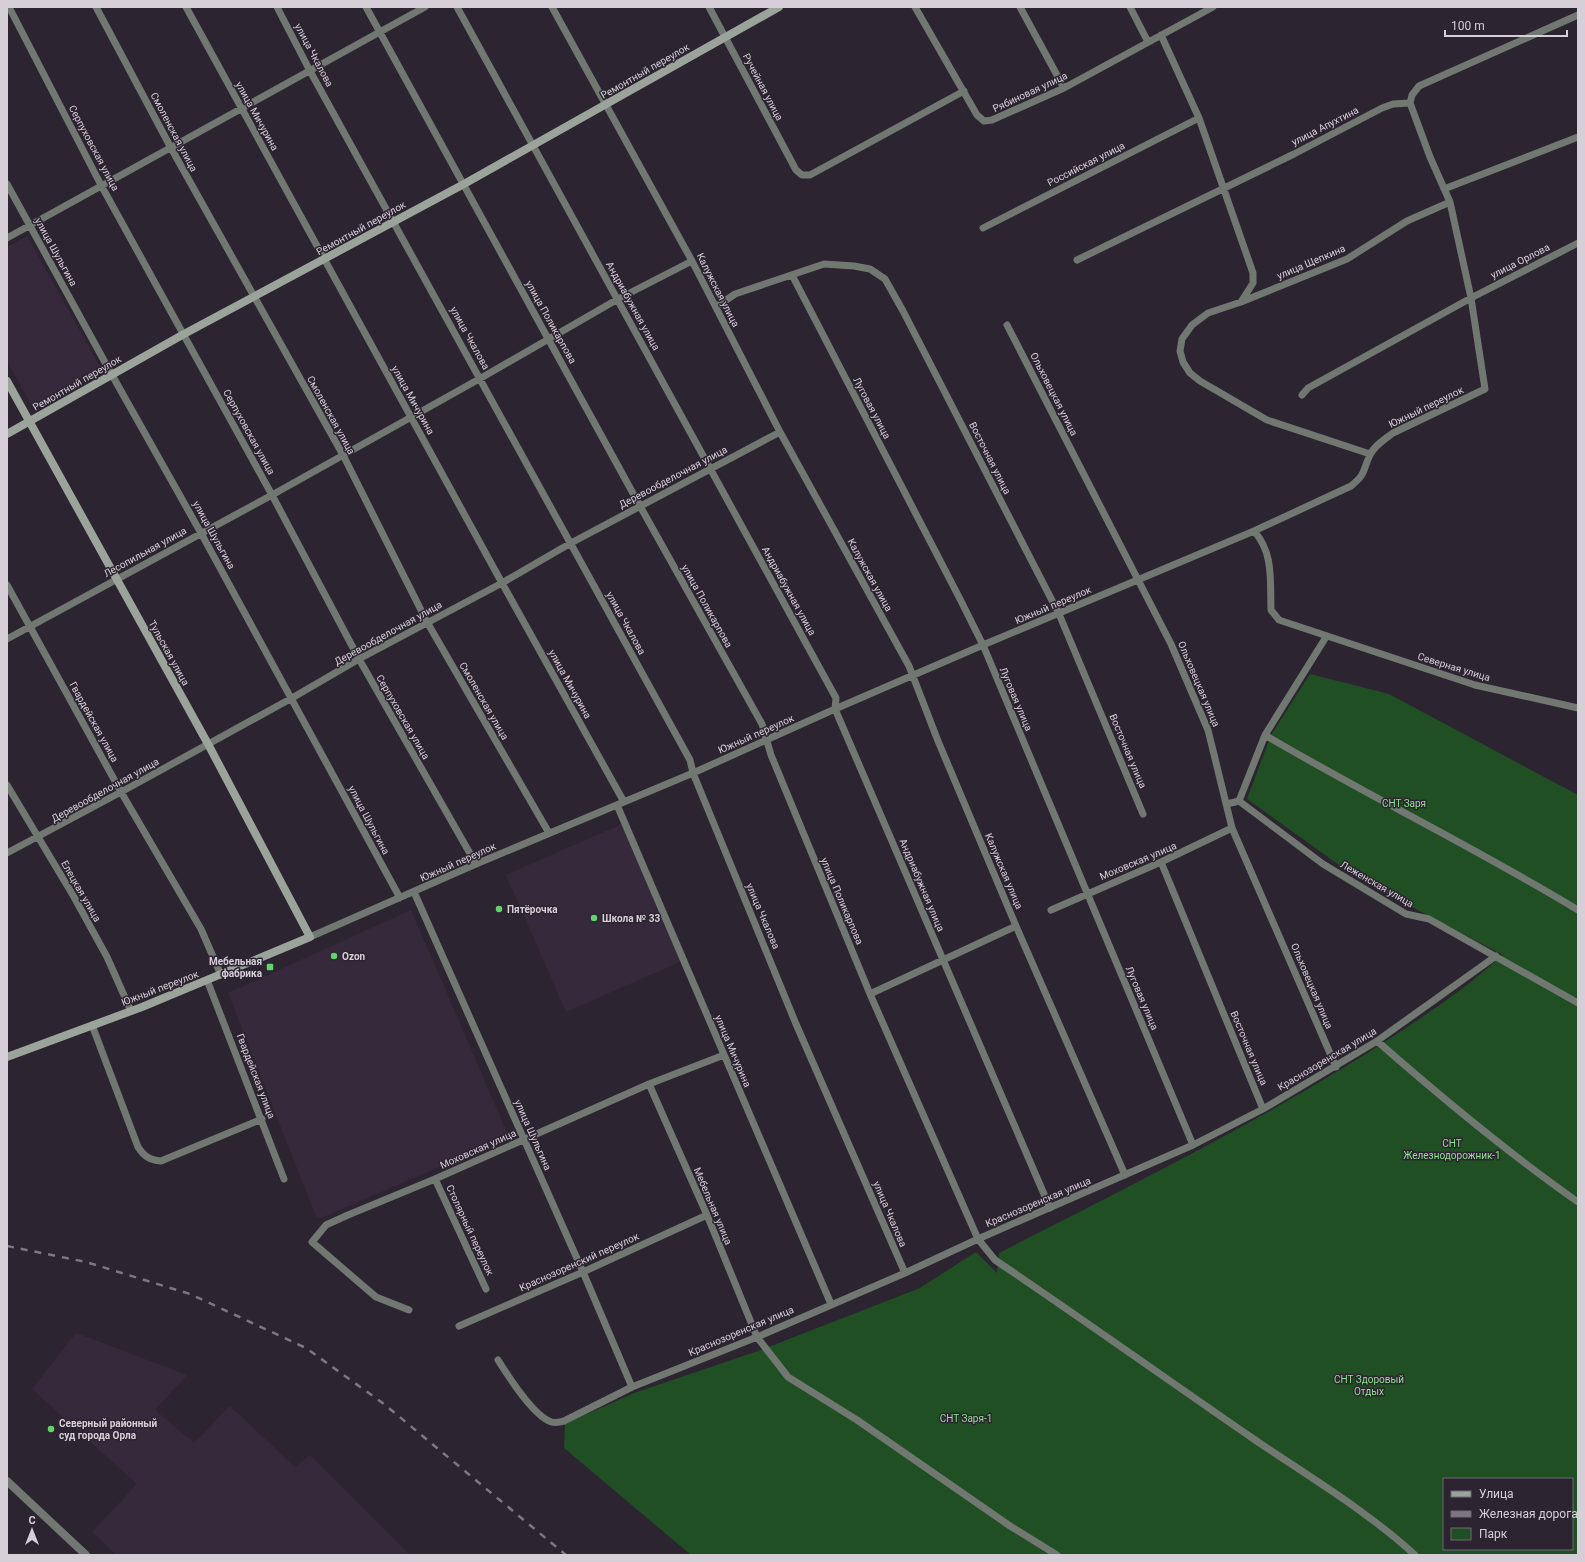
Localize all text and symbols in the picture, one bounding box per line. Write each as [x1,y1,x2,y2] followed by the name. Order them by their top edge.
[1445,12,1567,38] scale bar
[1451,19,1485,33] text: 100 m
[293,21,335,89] street label: улица Чкалова
[599,41,692,101] street label: Ремонтный переулок
[741,52,785,122] street label: Ручейная улица
[991,70,1069,114] street label: Рябиновая улица
[233,80,281,152] street label: улица Мичурина
[149,91,199,173] street label: Смоленская улица
[67,103,121,193] street label: Серпуховская улица
[1290,104,1360,148] street label: улица Апухтина
[1045,140,1127,188] street label: Российская улица
[314,199,408,257] street label: Ремонтный переулок
[33,216,79,288] street label: улица Шульгина
[1489,241,1551,281] street label: улица Орлова
[1275,243,1347,281] street label: улица Щепкина
[695,251,741,329] street label: Калужская улица
[604,260,662,352] street label: Андриабужная улица
[524,279,578,365] street label: улица Поликарпова
[448,305,492,371] street label: улица Чкалова
[1028,351,1080,437] street label: Ольховецкая улица
[31,353,124,413] street label: Ремонтный переулок
[389,364,437,436] street label: улица Мичурина
[305,374,357,456] street label: Смоленская улица
[851,375,893,441] street label: Луговая улица
[1387,384,1466,430] street label: Южный переулок
[221,387,277,477] street label: Серпуховская улица
[967,420,1013,496] street label: Восточная улица
[617,444,729,510] street label: Деревообделочная улица
[191,499,237,571] street label: улица Шульгина
[102,525,188,579] street label: Лесопильная улица
[845,537,895,613] street label: Калужская улица
[760,545,818,637] street label: Андриабужная улица
[680,563,734,649] street label: улица Поликарпова
[1013,584,1093,626] street label: Южный переулок
[604,590,648,656] street label: улица Чкалова
[332,599,444,667] street label: Деревообделочная улица
[147,618,191,688] street label: Тульская улица
[1176,640,1222,728] street label: Ольховецкая улица
[546,648,594,720] street label: улица Мичурина
[1416,651,1492,683] street label: Северная улица
[457,660,511,742] street label: Смоленская улица
[998,665,1034,733] street label: Луговая улица
[374,673,432,761] street label: Серпуховская улица
[67,680,121,764] street label: Гвардейская улица
[716,712,796,756] street label: Южный переулок
[1107,712,1149,790] street label: Восточная улица
[49,756,161,824] street label: Деревообделочная улица
[346,784,392,856] street label: улица Шульгина
[1382,798,1426,809] park label: СНТ Заря
[983,831,1025,911] street label: Калужская улица
[897,837,947,933] street label: Андриабужная улица
[418,840,498,884] street label: Южный переулок
[1098,840,1178,882] street label: Моховская улица
[819,856,865,946] street label: улица Поликарпова
[59,858,103,924] street label: Елецкая улица
[1339,859,1415,909] street label: Леженская улица
[744,882,782,950] street label: улица Чкалова
[494,904,504,914] marker: Пятёрочка
[507,904,558,915] place label: Пятёрочка
[589,913,599,923] marker: Школа № 33
[602,913,660,924] place label: Школа № 33
[1289,942,1335,1030] street label: Ольховецкая улица
[329,951,339,961] marker: Ozon
[342,951,366,962] place label: Ozon
[209,956,263,979] place label: Мебельная фабрика
[265,962,275,972] marker: Мебельная фабрика
[1124,964,1160,1032] street label: Луговая улица
[120,968,201,1008] street label: Южный переулок
[1228,1009,1270,1087] street label: Восточная улица
[713,1013,753,1089] street label: улица Мичурина
[1276,1025,1378,1093] street label: Краснозоренская улица
[235,1032,277,1120] street label: Гвардейская улица
[512,1098,554,1172] street label: улица Шульгина
[438,1127,518,1171] street label: Моховская улица
[1403,1138,1501,1161] park label: СНТ Железнодорожник-1
[692,1166,734,1246] street label: Мебельная улица
[984,1175,1092,1229] street label: Краснозоренская улица
[871,1180,909,1248] street label: улица Чкалова
[444,1183,496,1278] street label: Столярный переулок
[518,1230,641,1293] street label: Краснозоренский переулок
[687,1304,795,1358] street label: Краснозоренская улица
[1334,1374,1404,1397] park label: СНТ Здоровый Отдых
[940,1413,992,1424] park label: СНТ Заря-1
[59,1418,158,1441] place label: Северный районный суд города Орла
[46,1424,56,1434] marker: Северный районный суд города Орла
[1443,1478,1573,1550] legend
[1479,1487,1514,1501] text: Улица
[1479,1507,1578,1521] text: Железная дорога
[12,1510,52,1550] north arrow
[28,1514,36,1527] text: С
[1479,1527,1508,1541] text: Парк

